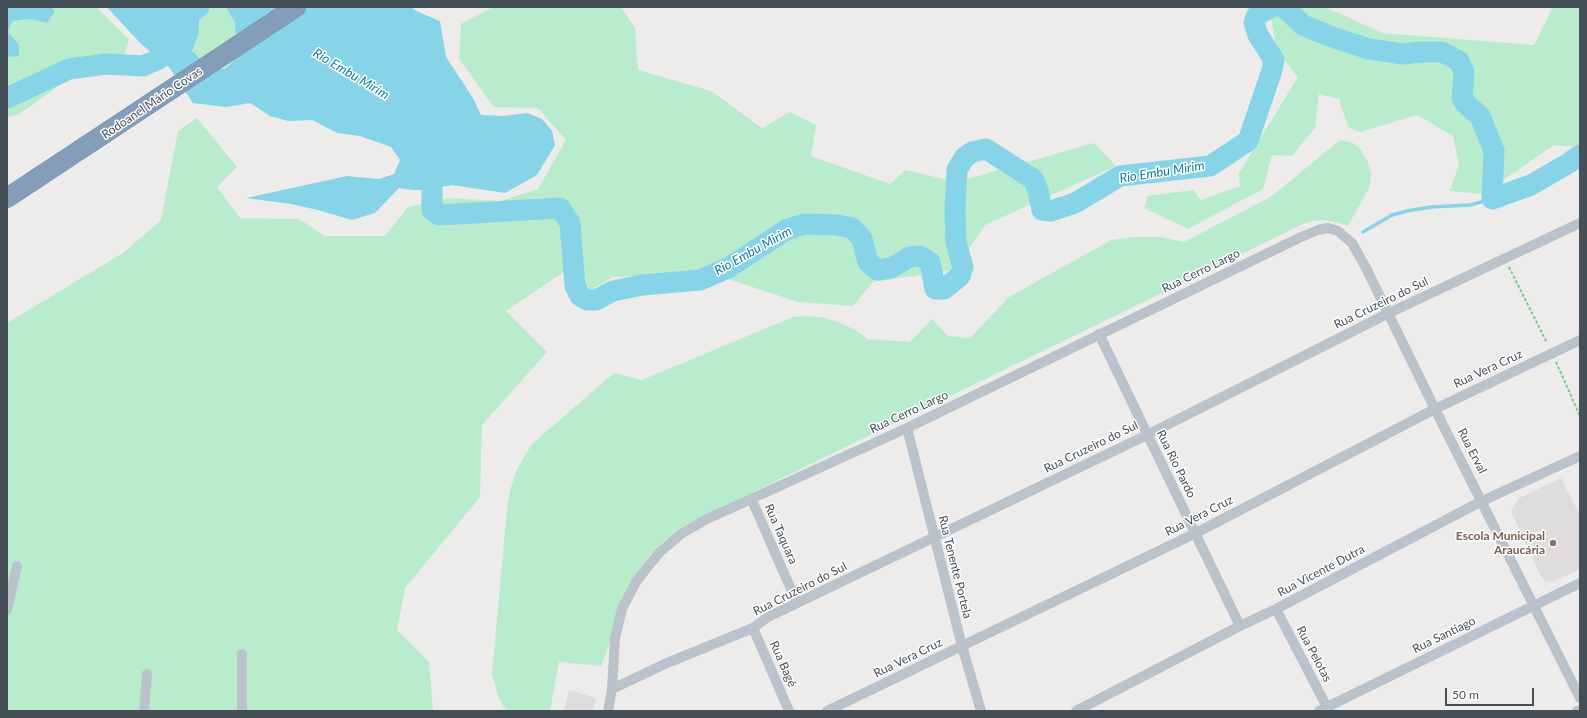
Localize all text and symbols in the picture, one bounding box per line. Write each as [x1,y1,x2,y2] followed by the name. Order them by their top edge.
[310,45,392,103] water label: Rio Embu Mirim
[99,64,205,142] street label: Rodoanel Mário Covas
[1118,158,1206,186] water label: Rio Embu Mirim
[712,223,794,279] water label: Rio Embu Mirim
[1160,246,1242,296] street label: Rua Cerro Largo
[1332,274,1430,332] street label: Rua Cruzeiro do Sul
[1451,347,1525,391] street label: Rua Vera Cruz
[867,388,951,436] street label: Rua Cerro Largo
[1042,418,1140,476] street label: Rua Cruzeiro do Sul
[1454,426,1490,476] street label: Rua Erval
[1153,428,1199,500] street label: Rua Rio Pardo
[1163,493,1235,539] street label: Rua Vera Cruz
[761,502,801,566] street label: Rua Taquara
[935,514,975,620] street label: Rua Tenente Portela
[1456,529,1545,557] place label: Escola Municipal Araucária
[1548,538,1558,548] marker: Escola Municipal Araucária
[1275,542,1367,600] street label: Rua Vicente Dutra
[751,559,849,619] street label: Rua Cruzeiro do Sul
[1410,614,1478,656] street label: Rua Santiago
[1293,624,1335,684] street label: Rua Pelotas
[871,635,945,681] street label: Rua Vera Cruz
[766,639,800,689] street label: Rua Bagé
[1447,680,1536,706] scale bar
[1452,687,1479,702] text: 50 m

